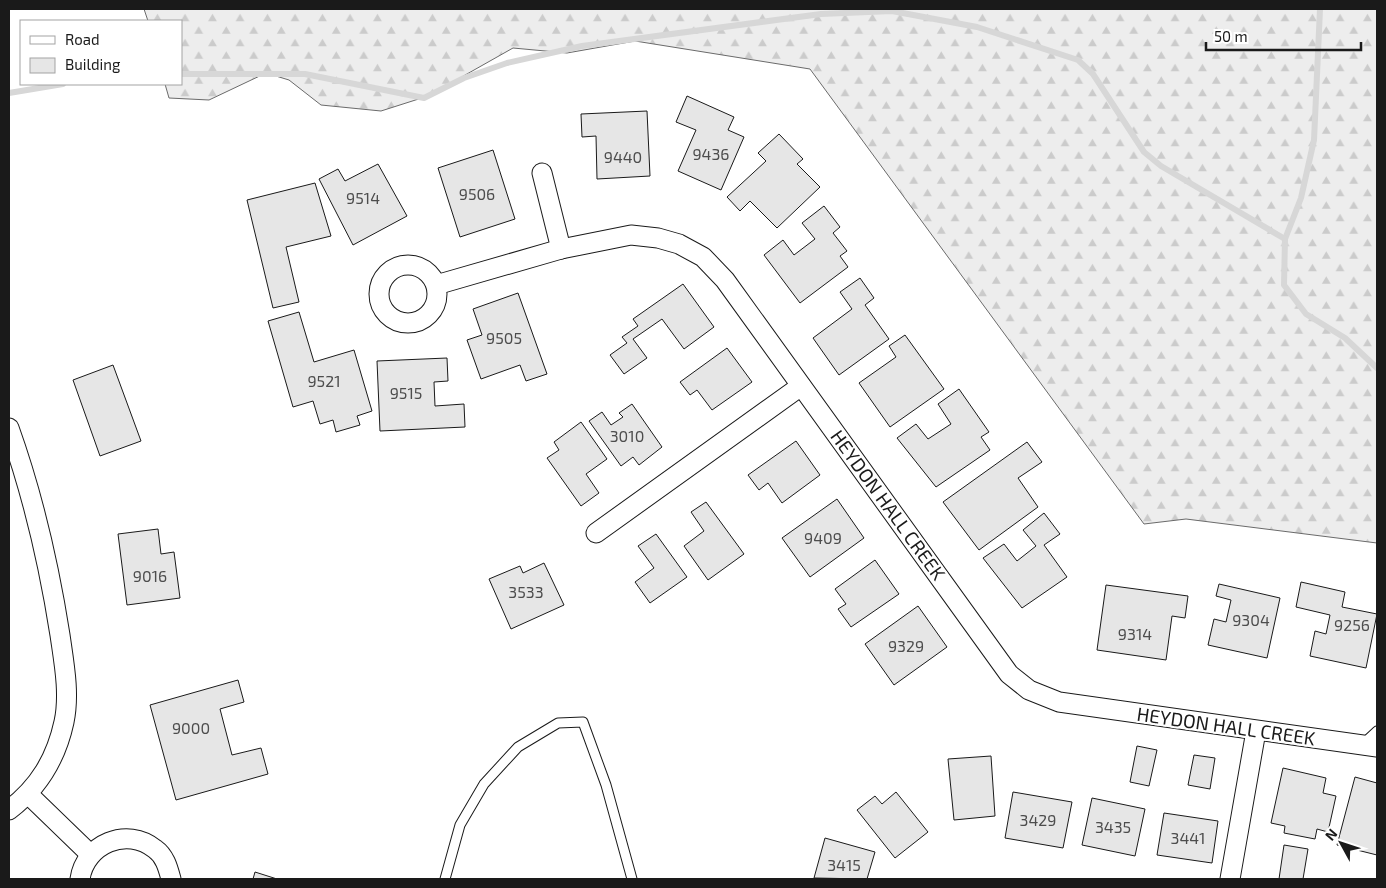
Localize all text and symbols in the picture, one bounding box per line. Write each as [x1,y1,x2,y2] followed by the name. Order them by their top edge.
[20,20,182,85] legend
[1206,20,1361,52] scale bar
[1214,27,1248,45] text: 50 m
[65,30,100,48] text: Road
[65,55,121,73] text: Building
[692,144,730,163] house number: 9436
[604,147,642,166] house number: 9440
[459,184,495,203] house number: 9506
[346,188,380,207] house number: 9514
[486,328,522,347] house number: 9505
[307,371,341,390] house number: 9521
[390,383,422,402] house number: 9515
[826,425,951,584] street label: HEYDON HALL CREEK
[610,426,644,445] house number: 3010
[804,528,842,547] house number: 9409
[133,566,167,585] house number: 9016
[508,582,544,601] house number: 3533
[1232,610,1270,629] house number: 9304
[1334,615,1370,634] house number: 9256
[1118,624,1152,643] house number: 9314
[888,636,924,655] house number: 9329
[1135,702,1317,749] street label: HEYDON HALL CREEK
[172,718,210,737] house number: 9000
[1020,810,1056,829] house number: 3429
[1095,817,1131,836] house number: 3435
[1316,818,1366,868] north arrow
[1321,825,1340,844] text: N
[1171,828,1205,847] house number: 3441
[827,855,861,874] house number: 3415

